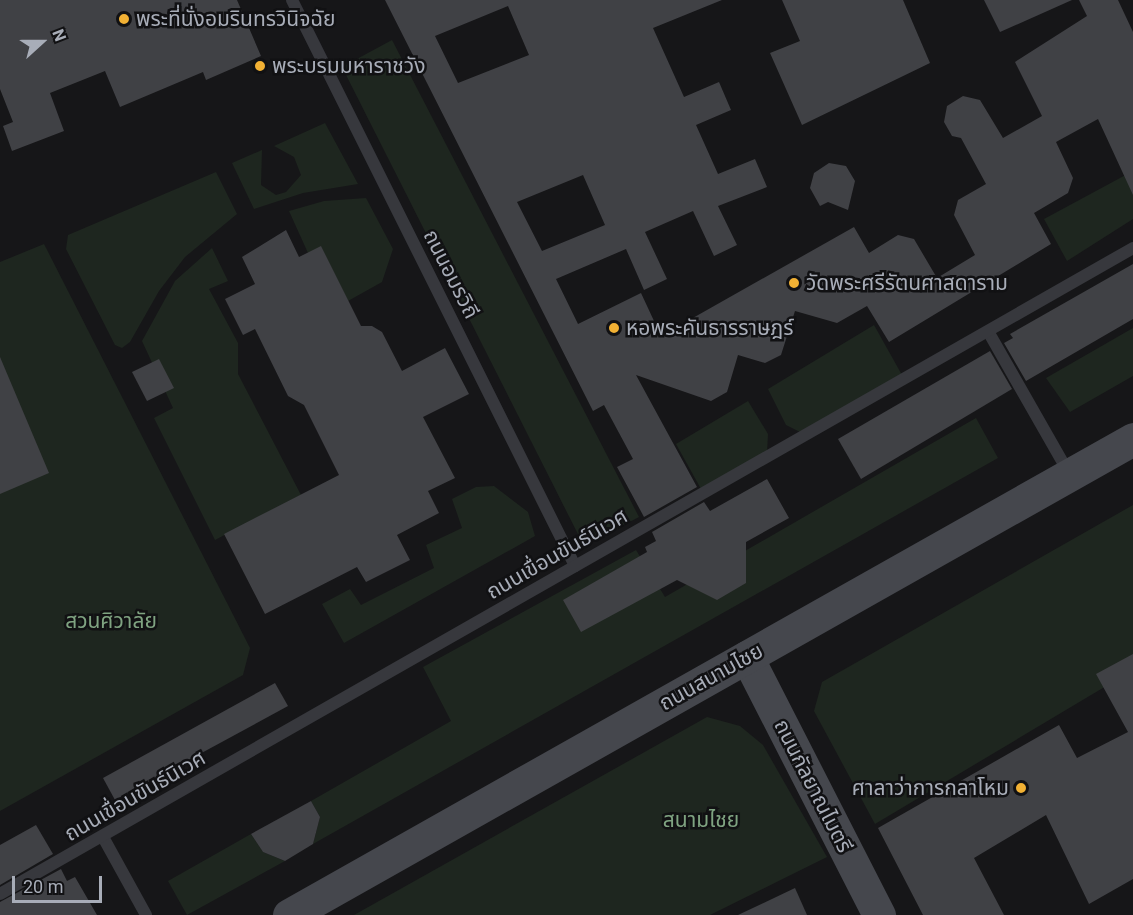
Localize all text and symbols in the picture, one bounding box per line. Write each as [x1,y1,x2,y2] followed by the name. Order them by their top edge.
[136,6,336,32] place label: พระที่นั่งอมรินทรวินิจฉัย
[12,12,72,72] north arrow
[117,12,131,26] marker: พระที่นั่งอมรินทรวินิจฉัย
[48,27,70,44] text: N
[272,53,425,79] place label: พระบรมมหาราชวัง
[253,59,267,73] marker: พระบรมมหาราชวัง
[418,225,484,323] street label: ถนนอมรวิถี
[806,270,1008,296] place label: วัดพระศรีรัตนศาสดาราม
[787,276,801,290] marker: วัดพระศรีรัตนศาสดาราม
[626,315,793,341] place label: หอพระคันธารราษฎร์
[607,321,621,335] marker: หอพระคันธารราษฎร์
[482,503,632,605] street label: ถนนเขื่อนขันธ์นิเวศ
[65,608,157,634] park label: สวนศิวาลัย
[655,638,767,716] street label: ถนนสนามไชย
[769,715,857,857] street label: ถนนกัลยาณไมตรี
[60,745,210,847] street label: ถนนเขื่อนขันธ์นิเวศ
[852,775,1009,801] place label: ศาลาว่าการกลาโหม
[1014,781,1028,795] marker: ศาลาว่าการกลาโหม
[663,807,739,833] park label: สนามไชย
[15,864,105,902] scale bar
[23,876,63,897] text: 20 m

